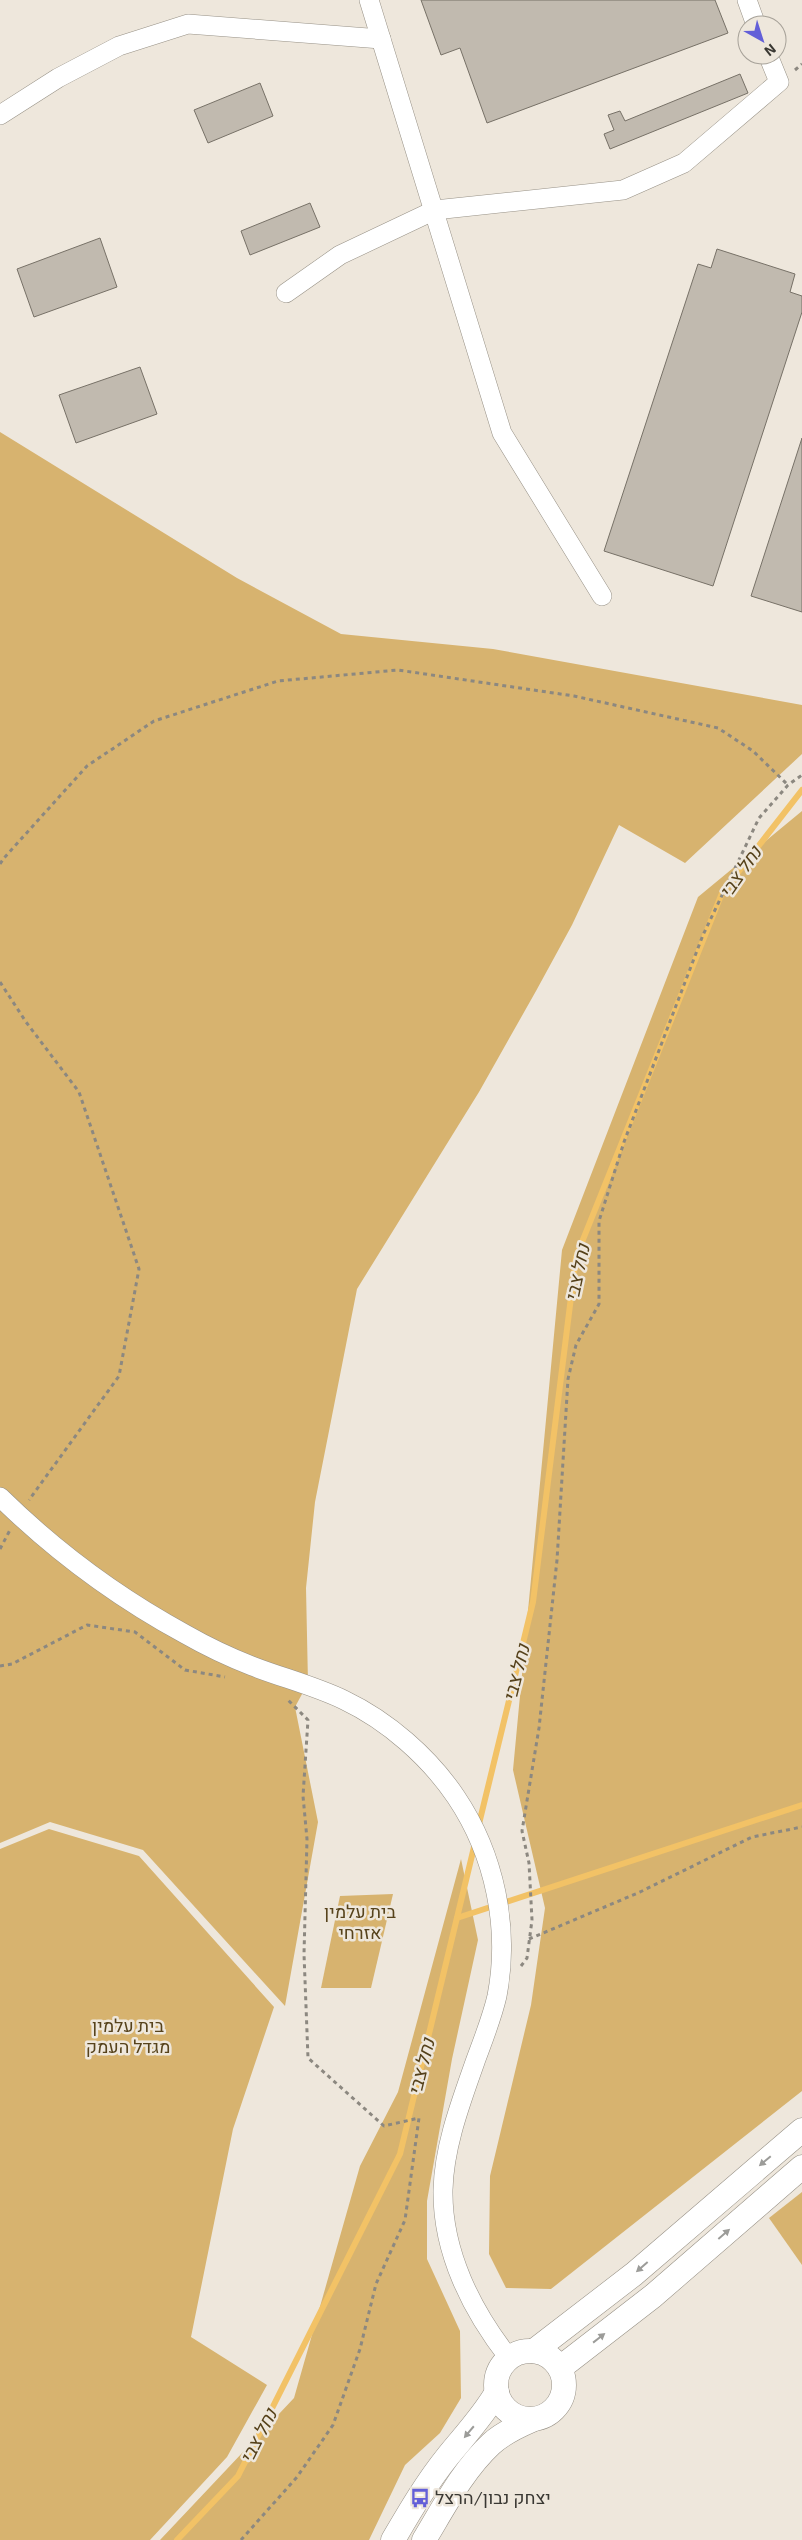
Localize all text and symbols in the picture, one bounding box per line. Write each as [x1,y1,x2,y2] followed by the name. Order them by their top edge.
[737,15,787,65] north arrow
[761,41,780,60] text: N
[713,840,766,902] water label: נחל צבי
[559,1241,594,1304] water label: נחל צבי
[497,1641,534,1704] water label: נחל צבי
[324,1900,396,1943] park label: בית עלמין אזרחי
[86,2014,170,2057] park label: בית עלמין מגדל העמק
[402,2035,439,2098] water label: נחל צבי
[758,2156,771,2167] one-way arrow
[717,2228,729,2240] one-way arrow
[635,2262,648,2273] one-way arrow
[592,2332,605,2343] one-way arrow
[234,2403,282,2467] water label: נחל צבי
[463,2425,474,2438] one-way arrow
[435,2486,551,2508] place label: יצחק נבון/הרצל
[409,2487,431,2509] bus stop icon: יצחק נבון/הרצל

